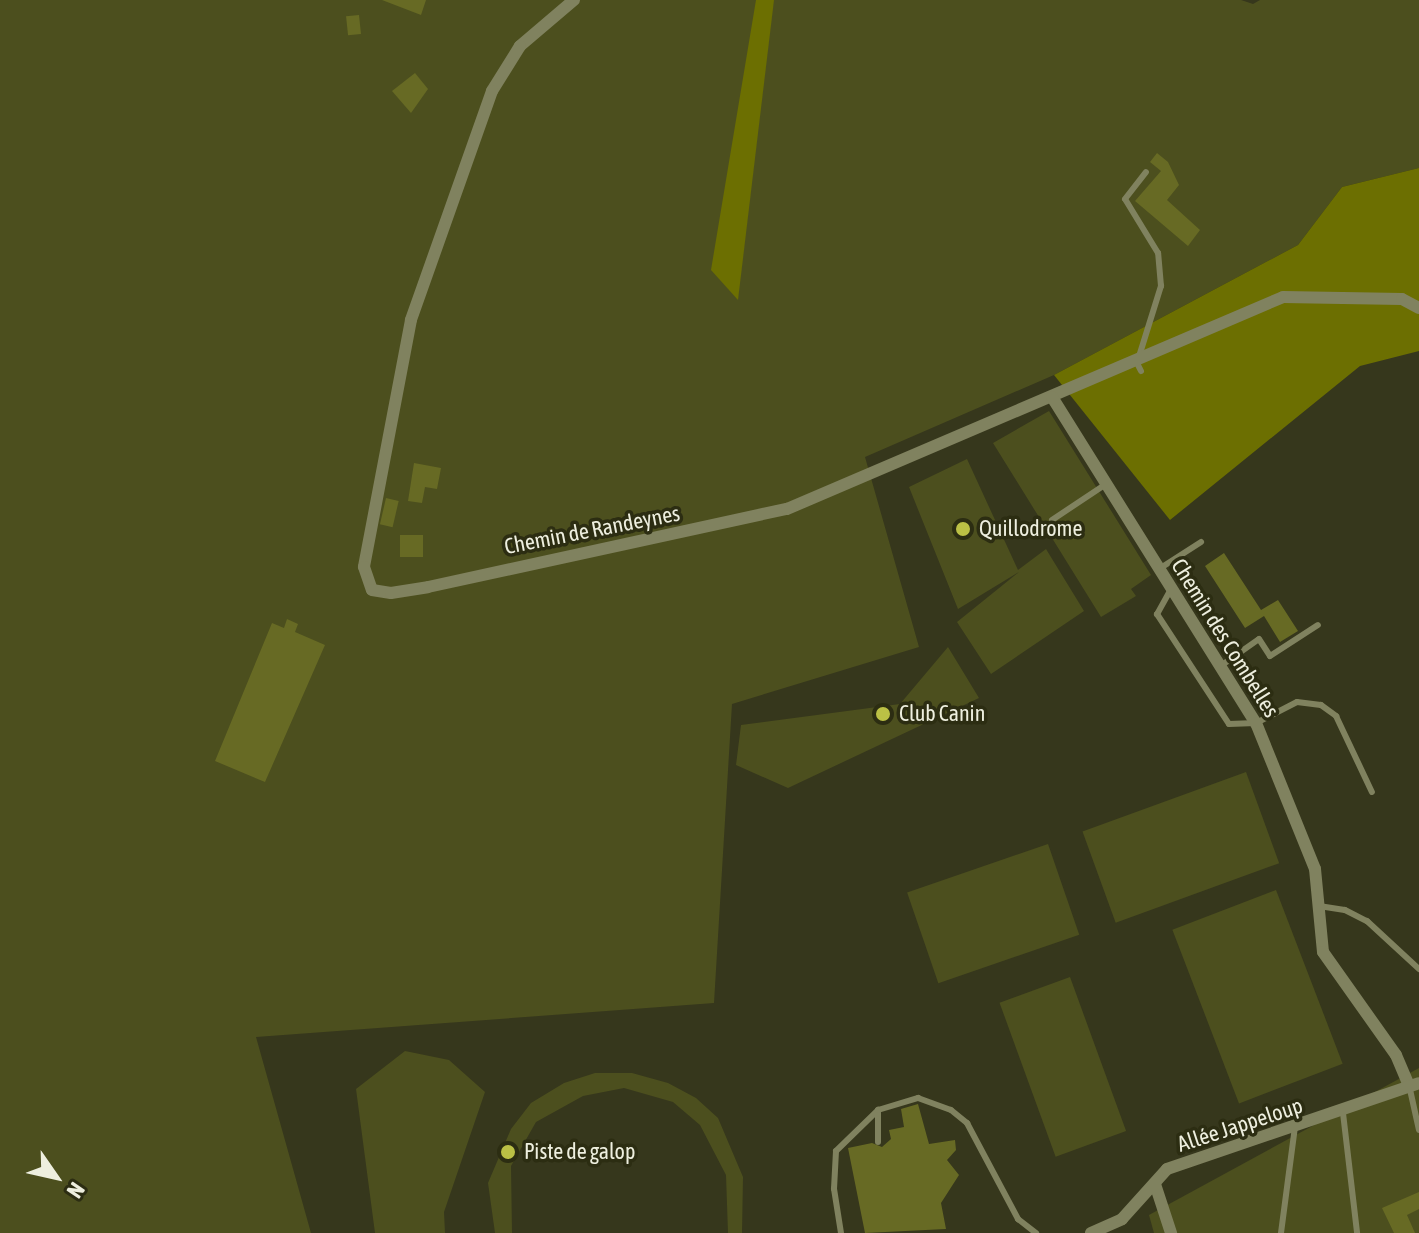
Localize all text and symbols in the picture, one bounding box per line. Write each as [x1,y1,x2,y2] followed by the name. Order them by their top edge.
[502,500,682,560] street label: Chemin de Randeynes
[979,516,1082,542] place label: Quillodrome
[954,520,972,538] marker: Quillodrome
[1166,554,1284,722] street label: Chemin des Combelles
[899,701,985,727] place label: Club Canin
[874,705,892,723] marker: Club Canin
[1174,1092,1306,1158] street label: Allée Jappeloup
[16,1137,96,1217] north arrow
[524,1139,635,1165] place label: Piste de galop
[499,1143,517,1161] marker: Piste de galop
[61,1178,90,1203] text: N

